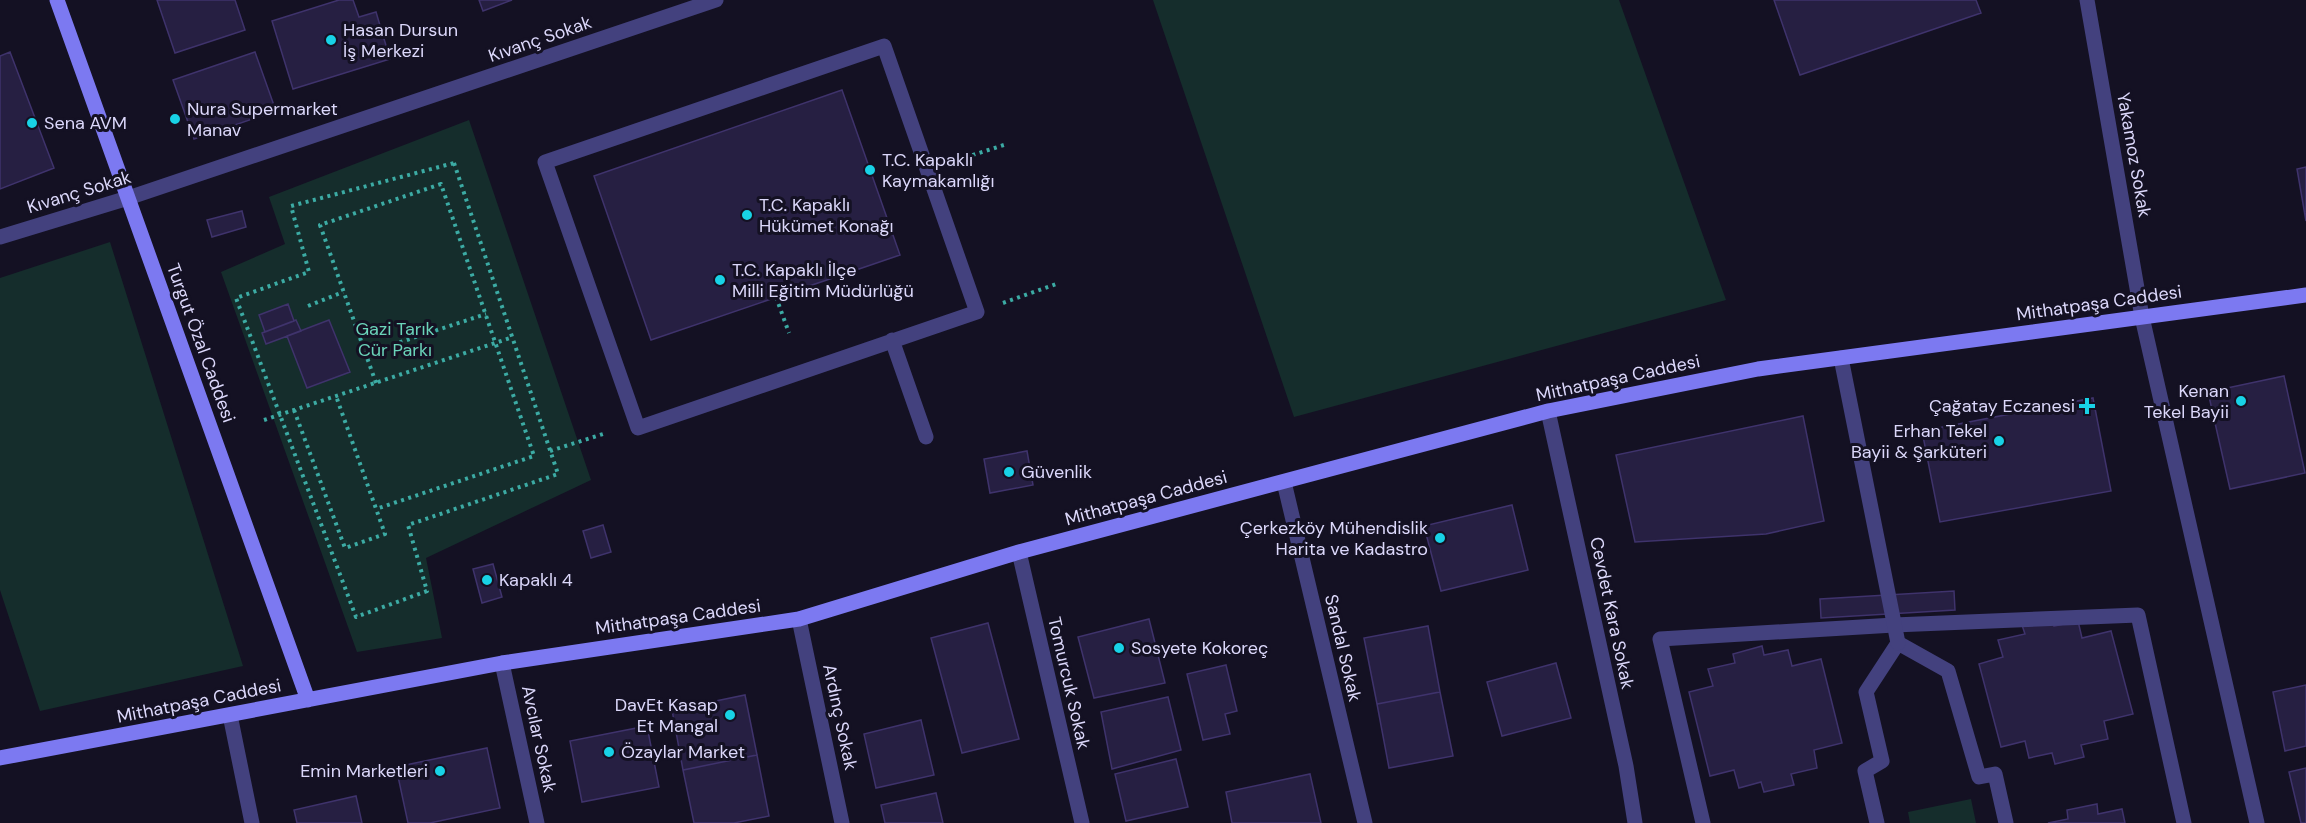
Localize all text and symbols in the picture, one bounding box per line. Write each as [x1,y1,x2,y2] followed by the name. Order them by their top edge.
[485,10,595,68] street label: Kıvanç Sokak
[343,18,458,63] place label: Hasan Dursun İş Merkezi
[324,33,338,47] marker: Hasan Dursun İş Merkezi
[2111,91,2157,219] street label: Yakamoz Sokak
[187,97,338,142] place label: Nura Supermarket Manav
[44,111,127,135] place label: Sena AVM
[168,112,182,126] marker: Nura Supermarket Manav
[25,116,39,130] marker: Sena AVM
[882,148,994,193] place label: T.C. Kapaklı Kaymakamlığı
[863,163,877,177] marker: T.C. Kapaklı Kaymakamlığı
[24,165,134,219] street label: Kıvanç Sokak
[759,193,894,238] place label: T.C. Kapaklı Hükümet Konağı
[740,208,754,222] marker: T.C. Kapaklı Hükümet Konağı
[732,258,914,303] place label: T.C. Kapaklı İlçe Milli Eğitim Müdürlüğü
[161,260,241,426] street label: Turgut Özal Caddesi
[713,273,727,287] marker: T.C. Kapaklı İlçe Milli Eğitim Müdürlüğü
[2015,279,2183,327] street label: Mithatpaşa Caddesi
[355,317,435,362] park label: Gazi Tarık Cür Parkı
[1534,349,1702,407] street label: Mithatpaşa Caddesi
[2144,379,2229,424] place label: Kenan Tekel Bayii
[1929,394,2075,418] place label: Çağatay Eczanesi
[2234,394,2248,408] marker: Kenan Tekel Bayii
[2080,399,2094,413] marker: Çağatay Eczanesi
[1851,419,1987,464] place label: Erhan Tekel Bayii & Şarküteri
[1992,434,2006,448] marker: Erhan Tekel Bayii & Şarküteri
[1021,460,1092,484] place label: Güvenlik
[1002,465,1016,479] marker: Güvenlik
[1062,465,1230,531] street label: Mithatpaşa Caddesi
[1240,516,1428,561] place label: Çerkezköy Mühendislik Harita ve Kadastro
[1433,531,1447,545] marker: Çerkezköy Mühendislik Harita ve Kadastro
[1584,535,1640,691] street label: Cevdet Kara Sokak
[499,568,573,592] place label: Kapaklı 4
[480,573,494,587] marker: Kapaklı 4
[1319,592,1367,704] street label: Sandal Sokak
[594,593,762,641] street label: Mithatpaşa Caddesi
[1042,614,1096,752] street label: Tomurcuk Sokak
[1131,636,1268,660] place label: Sosyete Kokoreç
[1112,641,1126,655] marker: Sosyete Kokoreç
[817,662,863,772] street label: Ardınç Sokak
[115,673,283,729] street label: Mithatpaşa Caddesi
[516,683,562,795] street label: Avcılar Sokak
[615,693,718,738] place label: DavEt Kasap Et Mangal
[723,708,737,722] marker: DavEt Kasap Et Mangal
[621,740,745,764] place label: Özaylar Market
[602,745,616,759] marker: Özaylar Market
[300,759,428,783] place label: Emin Marketleri
[433,764,447,778] marker: Emin Marketleri

